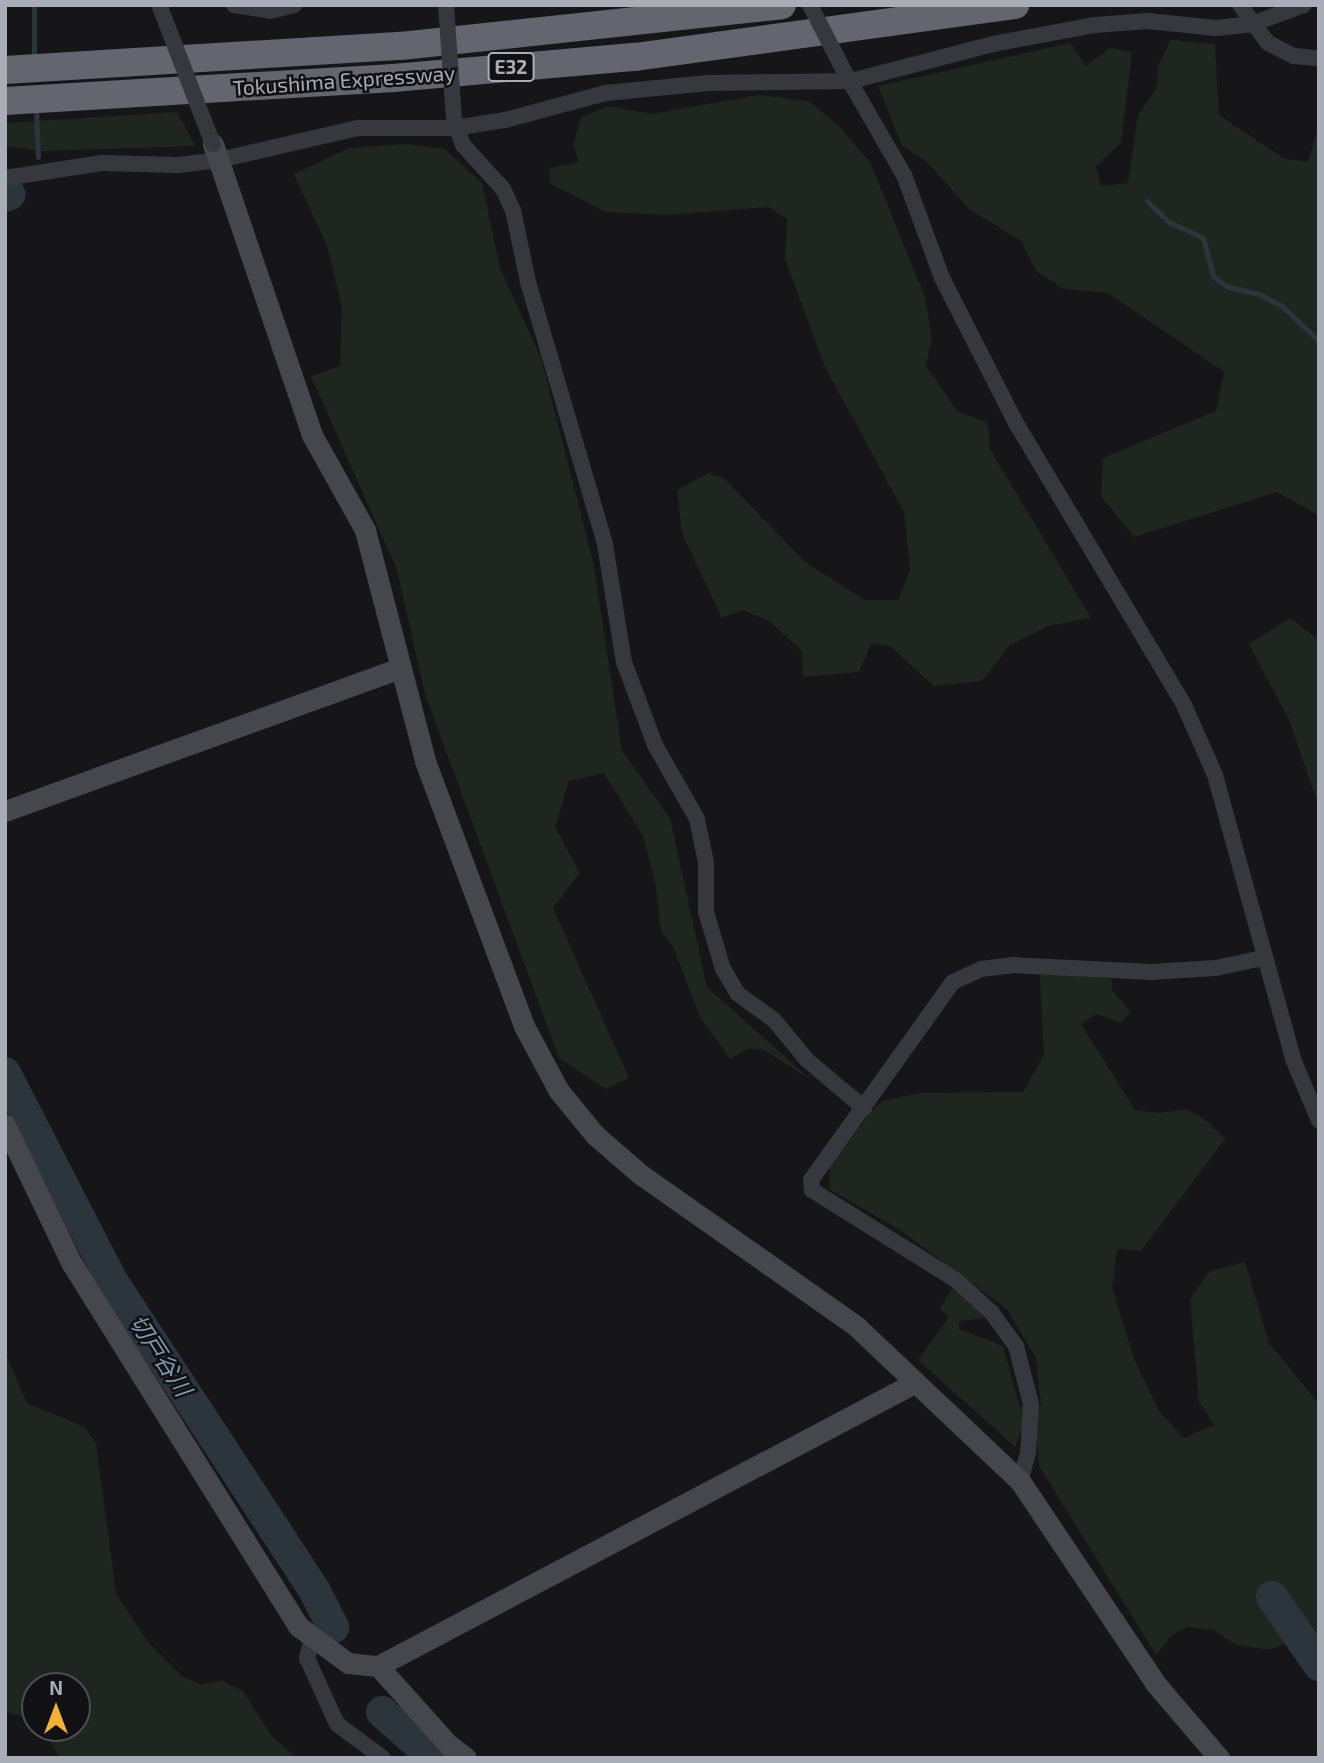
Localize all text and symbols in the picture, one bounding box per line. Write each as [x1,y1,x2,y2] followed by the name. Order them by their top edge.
[486,52,536,82] road number: E32
[232,60,456,100] street label: Tokushima Expressway
[124,1309,198,1401] water label: 切戸谷川
[21,1672,91,1742] north arrow
[49,1676,63,1699] text: N

